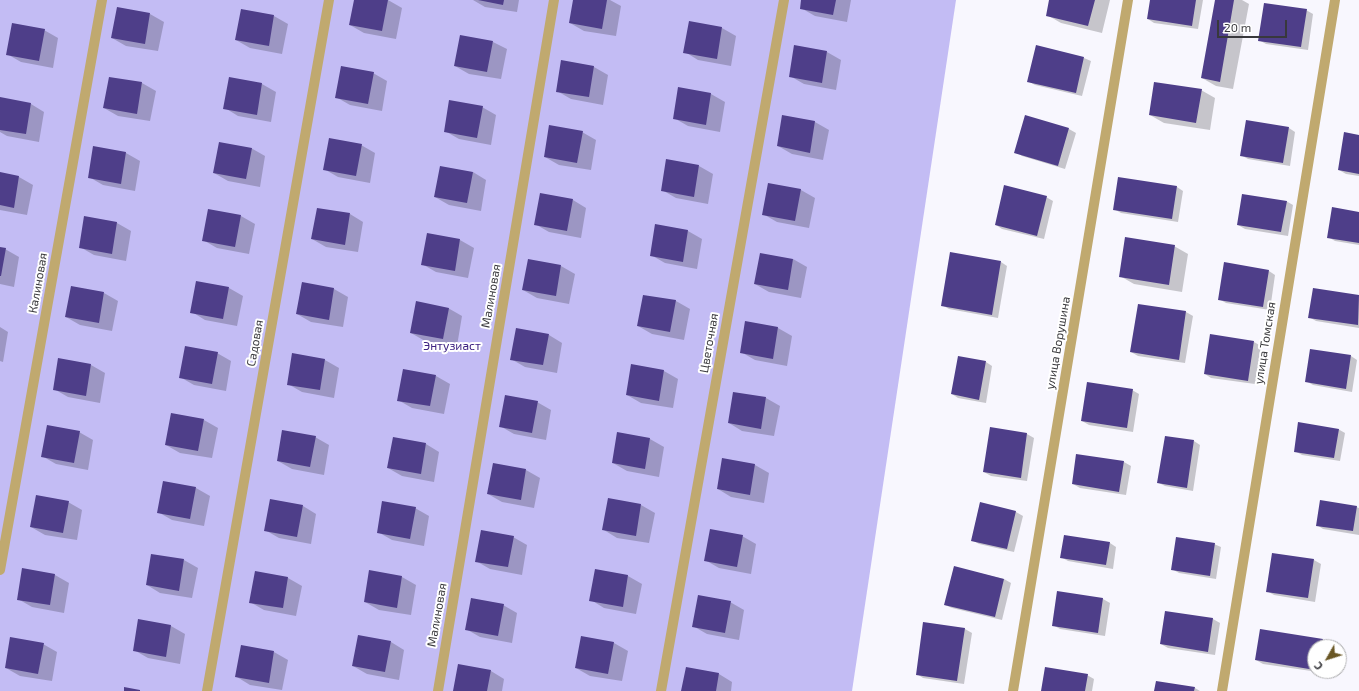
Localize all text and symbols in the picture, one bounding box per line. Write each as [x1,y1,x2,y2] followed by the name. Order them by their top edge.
[1219,12,1289,38] scale bar
[1224,20,1251,34] text: 20 m
[26,252,50,314] street label: Калиновая
[478,263,504,329] street label: Малиновая
[1043,295,1073,391] street label: улица Ворушина
[1251,301,1279,385] street label: улица Томская
[697,312,721,374] street label: Цветочная
[244,319,266,367] street label: Садовая
[423,339,481,353] park label: Энтузиаст
[424,582,450,648] street label: Малиновая
[1307,639,1347,679] north arrow
[1311,660,1325,673] text: С

